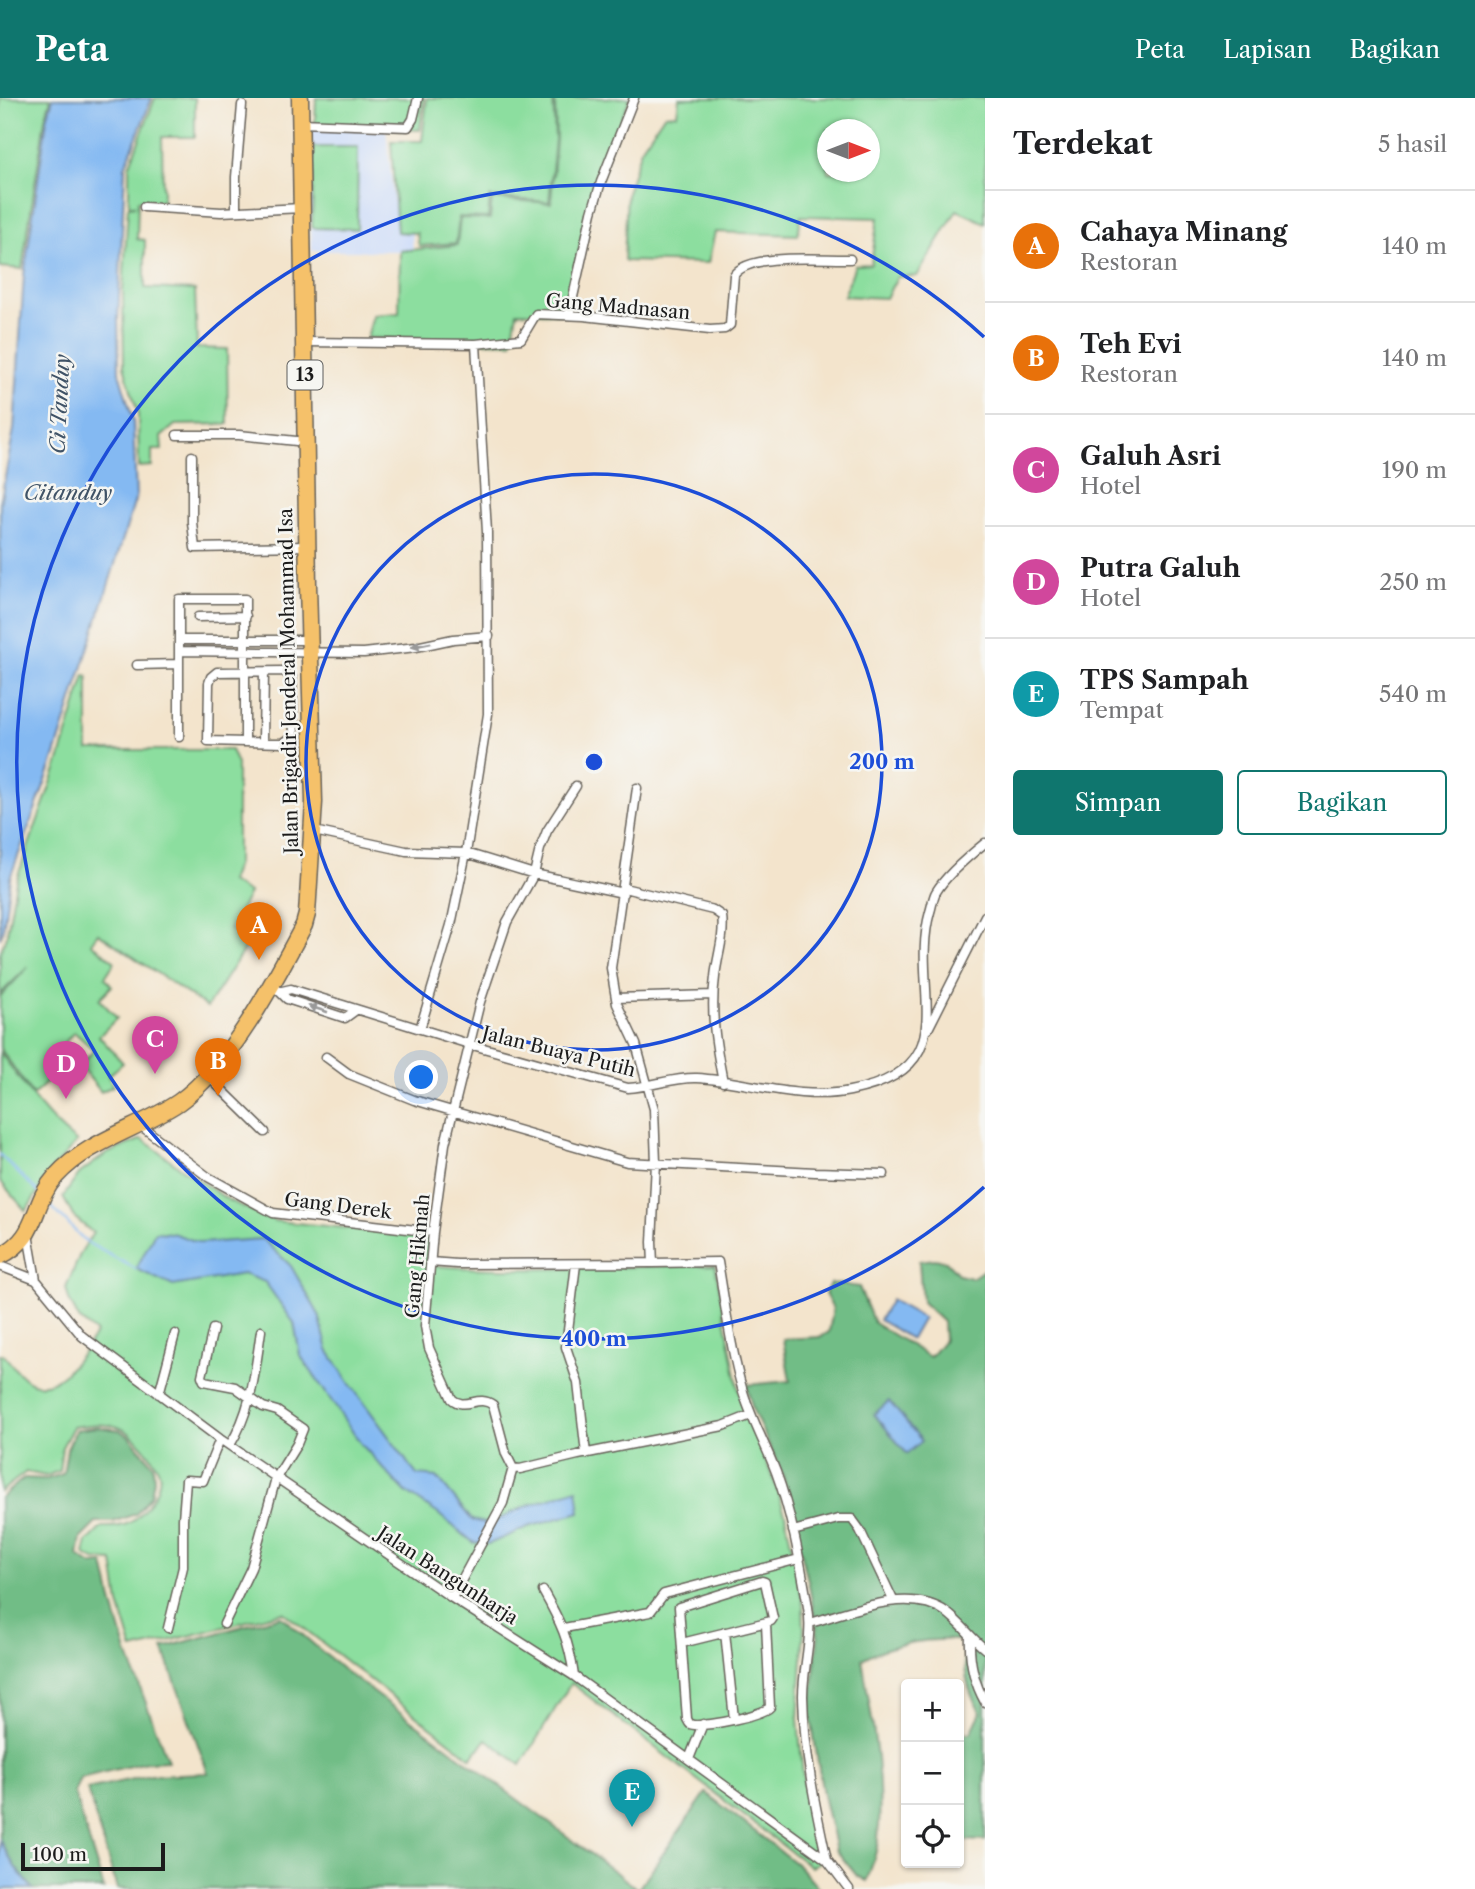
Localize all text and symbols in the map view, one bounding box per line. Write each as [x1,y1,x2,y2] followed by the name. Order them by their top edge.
[35,29,109,70] text: Peta
[1135,35,1185,64] text: Peta
[1223,35,1312,64] text: Lapisan
[1350,35,1440,64] text: Bagikan
[817,119,880,182] north arrow
[1013,125,1153,162] text: Terdekat
[1378,130,1447,158] text: 5 hasil
[1080,216,1288,248] text: Cahaya Minang
[1027,232,1045,260] text: A
[1382,232,1447,260] text: 140 m
[1080,248,1178,276] text: Restoran
[545,289,691,324] street label: Gang Madnasan
[1080,328,1182,360] text: Teh Evi
[1027,344,1045,372] text: B
[1382,344,1447,372] text: 140 m
[44,353,75,454] water label: Ci Tanduy
[288,360,322,390] road number: 13
[1080,360,1178,388] text: Restoran
[1080,440,1221,472] text: Galuh Asri
[1027,456,1045,484] text: C
[1382,456,1447,484] text: 190 m
[1080,472,1141,500] text: Hotel
[24,480,113,505] water label: Citanduy
[274,508,303,857] street label: Jalan Brigadir Jenderal Mohammad Isa
[1080,552,1241,584] text: Putra Galuh
[1026,568,1046,596] text: D
[1379,568,1447,596] text: 250 m
[1080,584,1141,612] text: Hotel
[410,640,432,651] one-way arrow
[1080,664,1249,696] text: TPS Sampah
[1028,680,1044,708] text: E
[1379,680,1447,708] text: 540 m
[1080,696,1164,724] text: Tempat
[849,749,915,774] text: 200 m
[582,750,606,774] centre of rings
[1013,770,1223,835] button: Simpan
[1237,770,1447,835] button: Bagikan
[236,902,282,960] pin: A
[307,1003,328,1014] one-way arrow
[132,1016,178,1074] pin: C
[477,1021,638,1082] street label: Jalan Buaya Putih
[195,1038,241,1096] pin: B
[43,1041,89,1099] pin: D
[404,1060,438,1094] your location
[283,1188,394,1224] street label: Gang Derek
[401,1193,434,1319] street label: Gang Hikmah
[561,1326,627,1351] text: 400 m
[370,1520,522,1630] street label: Jalan Bangunharja
[901,1679,964,1868] map controls
[901,1679,964,1742] button: +
[901,1742,964,1805] button: −
[609,1769,655,1827] pin: E
[901,1805,964,1868] button: locate
[21,1840,164,1872] scale bar
[32,1843,87,1866] text: 100 m

